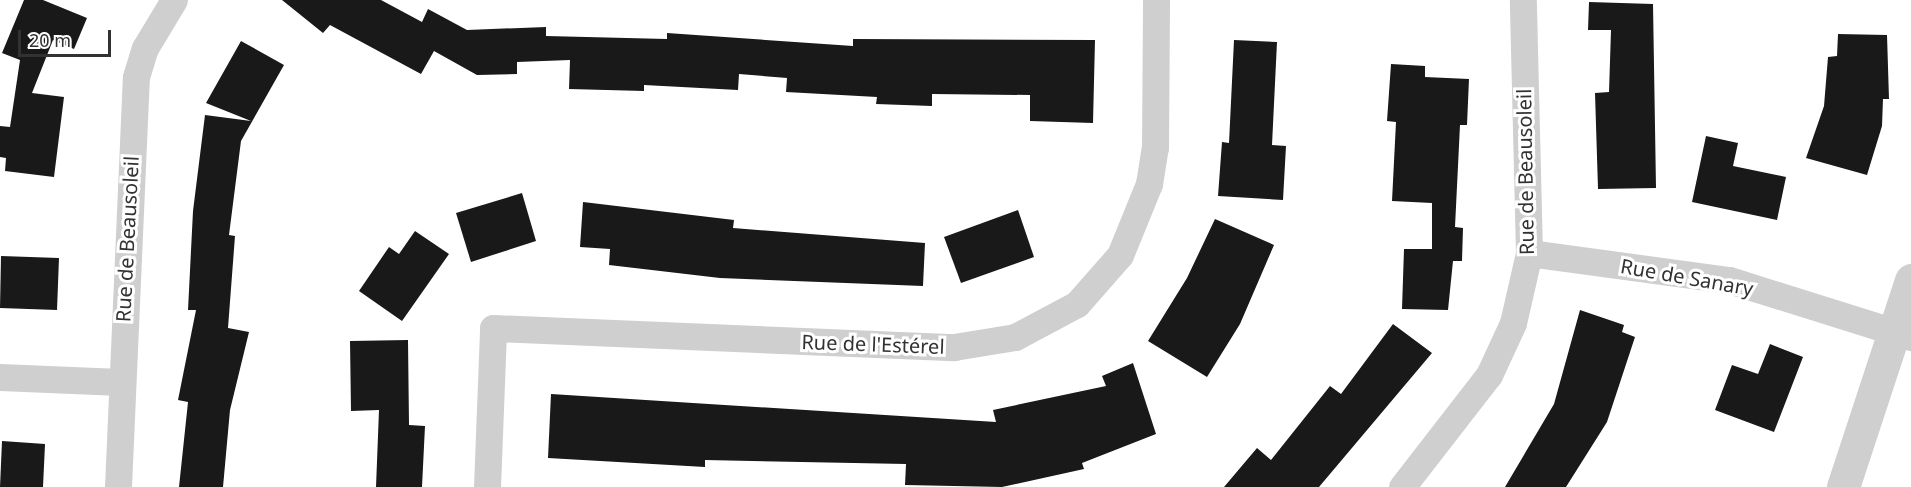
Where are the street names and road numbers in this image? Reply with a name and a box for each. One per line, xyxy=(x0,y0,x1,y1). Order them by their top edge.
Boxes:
street label: Rue de Beausoleil xyxy=(1512,89,1538,255)
street label: Rue de Beausoleil xyxy=(111,155,143,323)
street label: Rue de Sanary xyxy=(1619,254,1755,300)
street label: Rue de l'Estérel xyxy=(801,330,945,358)

